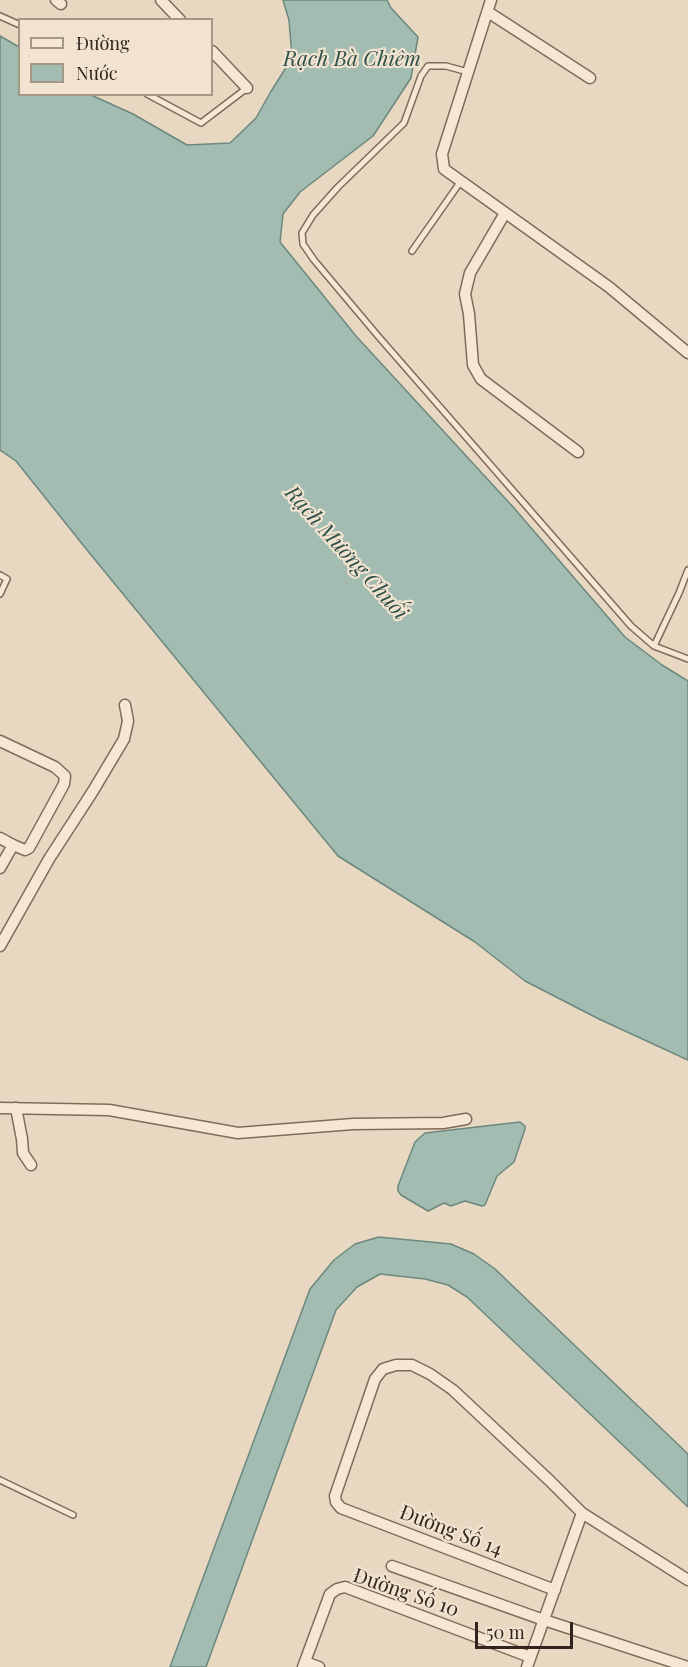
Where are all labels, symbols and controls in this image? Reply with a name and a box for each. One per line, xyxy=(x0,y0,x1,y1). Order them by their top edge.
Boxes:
legend xyxy=(18,18,213,96)
text: Đường xyxy=(76,31,129,55)
water label: Rạch Bà Chiêm xyxy=(283,46,421,72)
text: Nước xyxy=(76,61,118,85)
water label: Rạch Mương Chuối xyxy=(279,481,413,625)
street label: Đường Số 14 xyxy=(396,1500,506,1562)
street label: Đường Số 10 xyxy=(350,1564,462,1622)
scale bar xyxy=(478,1610,576,1648)
text: 50 m xyxy=(486,1620,525,1644)

